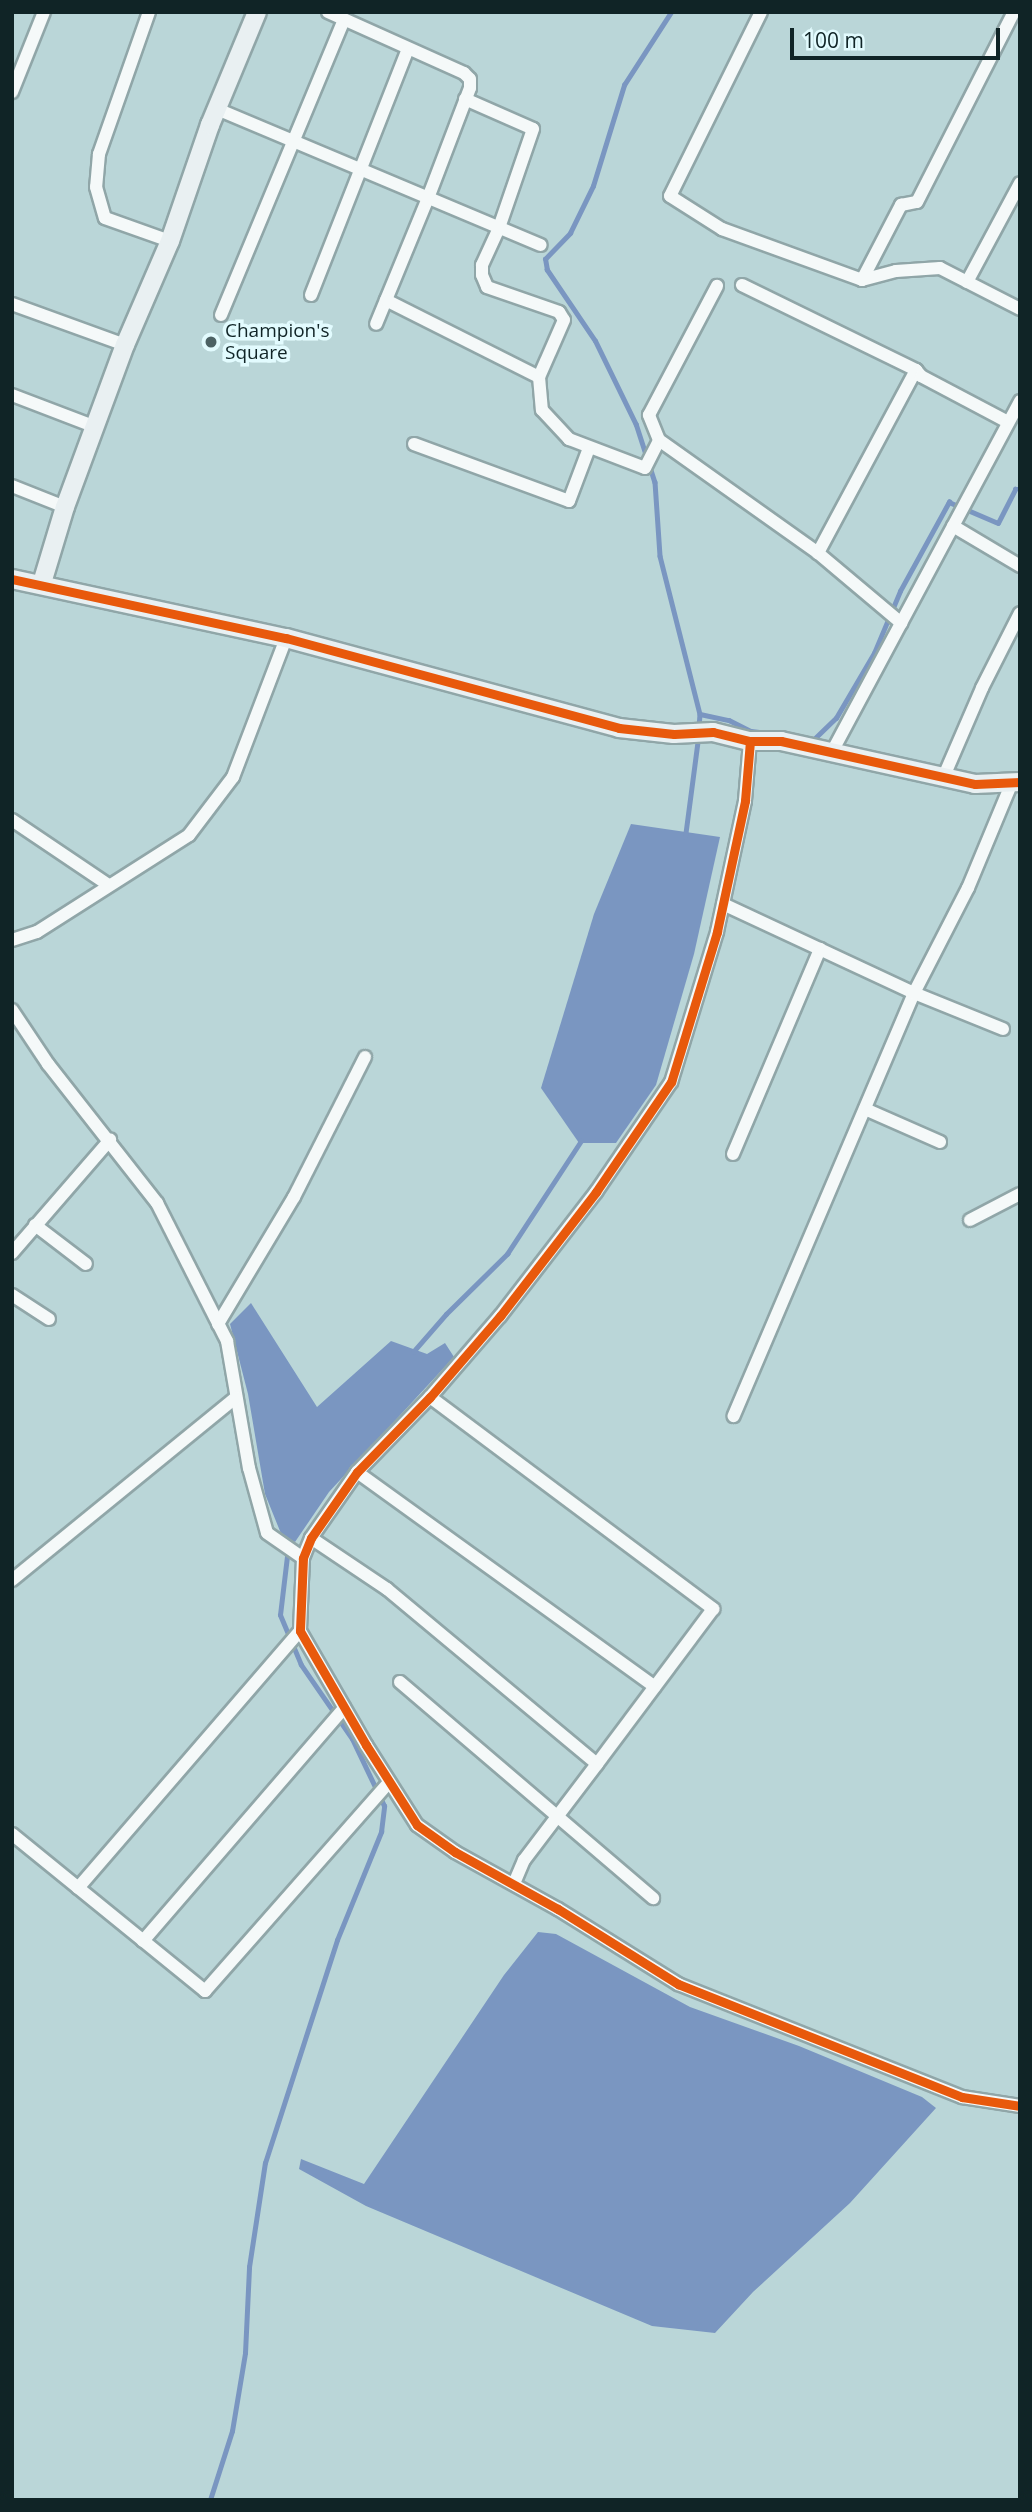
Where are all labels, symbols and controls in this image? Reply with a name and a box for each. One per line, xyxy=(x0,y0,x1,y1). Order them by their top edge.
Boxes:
scale bar xyxy=(794,14,1004,58)
text: 100 m xyxy=(803,26,864,54)
place label: Champion's Square xyxy=(225,320,329,364)
marker: Champion's Square xyxy=(203,334,219,350)

